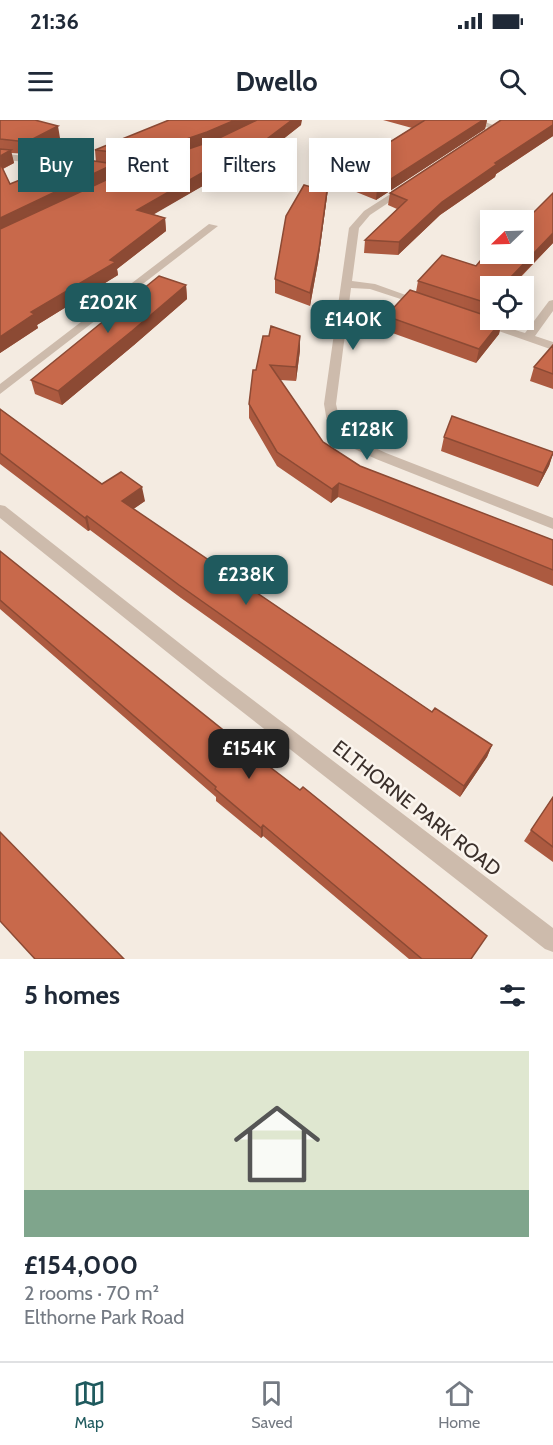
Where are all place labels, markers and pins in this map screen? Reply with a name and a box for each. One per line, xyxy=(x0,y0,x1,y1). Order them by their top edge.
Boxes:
pin: £202K xyxy=(66,283,150,334)
pin: £140K xyxy=(311,300,395,351)
pin: £128K xyxy=(325,410,409,461)
pin: £238K xyxy=(204,555,288,606)
pin: £154K xyxy=(207,729,291,780)

